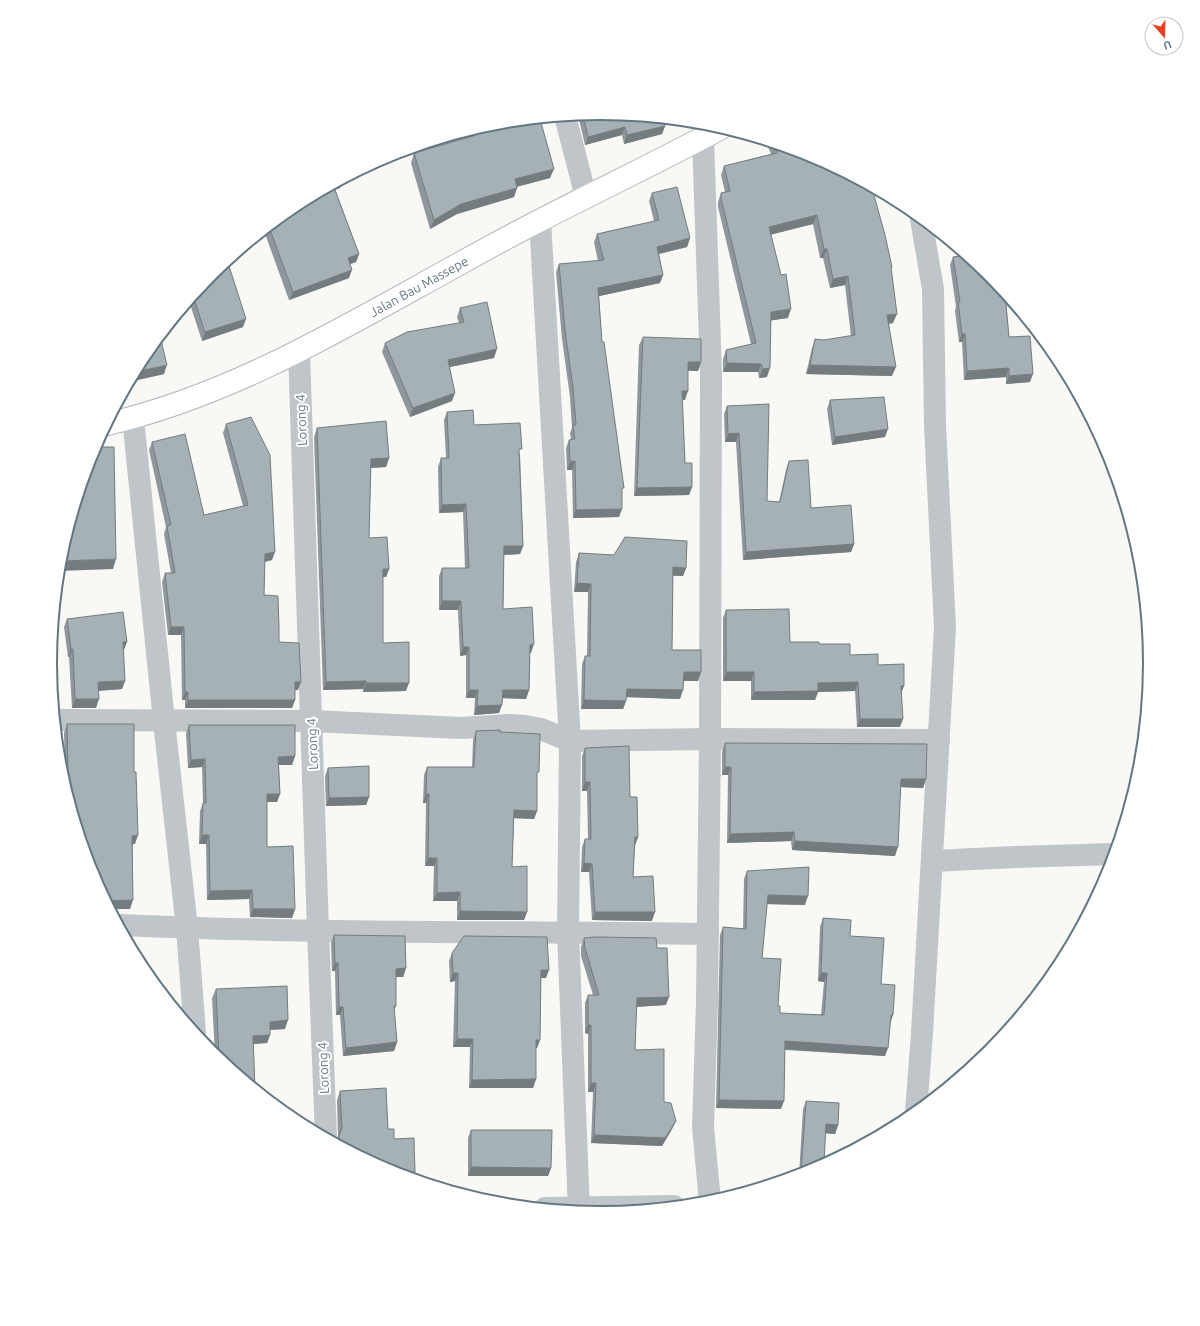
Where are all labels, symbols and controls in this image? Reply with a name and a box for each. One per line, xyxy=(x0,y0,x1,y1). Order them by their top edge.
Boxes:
north arrow xyxy=(1144,16,1184,56)
text: U xyxy=(1162,38,1173,52)
street label: Jalan Bau Massepe xyxy=(367,253,470,319)
street label: Lorong 4 xyxy=(293,394,309,446)
street label: Lorong 4 xyxy=(304,718,320,770)
street label: Lorong 4 xyxy=(315,1042,331,1094)

